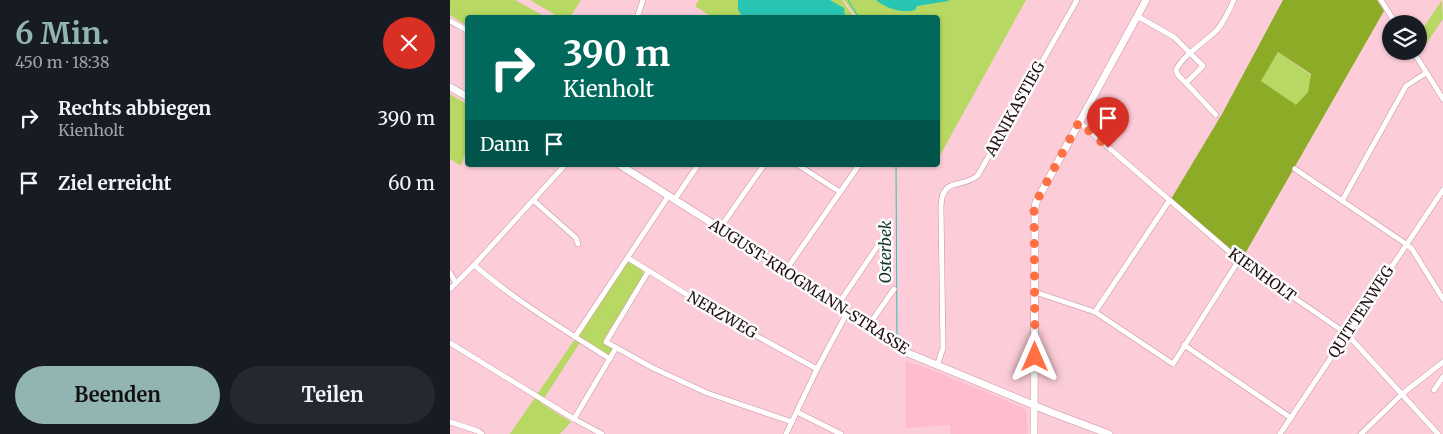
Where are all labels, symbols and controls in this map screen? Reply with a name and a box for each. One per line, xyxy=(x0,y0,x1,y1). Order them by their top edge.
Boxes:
text: 6 Min. xyxy=(15,14,110,52)
map controls xyxy=(1382,15,1427,60)
button: layers xyxy=(1382,15,1427,60)
button: close xyxy=(383,17,435,69)
text: 390 m xyxy=(563,32,670,76)
icon: right xyxy=(480,35,545,100)
text: 450 m · 18:38 xyxy=(15,52,110,72)
street label: ARNIKASTIEG xyxy=(980,58,1048,160)
text: Kienholt xyxy=(563,75,654,103)
text: Rechts abbiegen xyxy=(58,96,211,120)
pin xyxy=(1087,97,1129,148)
icon: right xyxy=(15,104,43,132)
icon: arrive xyxy=(1094,104,1122,132)
text: 390 m xyxy=(378,106,435,130)
text: Kienholt xyxy=(58,120,124,140)
icon: arrive xyxy=(540,130,568,158)
text: Dann xyxy=(480,132,530,156)
icon: arrive xyxy=(15,169,43,197)
text: Ziel erreicht xyxy=(58,171,171,195)
text: 60 m xyxy=(388,171,435,195)
street label: AUGUST-KROGMANN-STRASSE xyxy=(705,214,913,359)
water label: Osterbek xyxy=(875,220,895,284)
street label: KIENHOLT xyxy=(1225,244,1300,306)
street label: QUITTENWEG xyxy=(1324,262,1398,362)
street label: NERZWEG xyxy=(684,287,761,342)
position arrow xyxy=(1008,330,1060,382)
button: Beenden xyxy=(15,366,220,424)
button: Teilen xyxy=(230,366,435,424)

